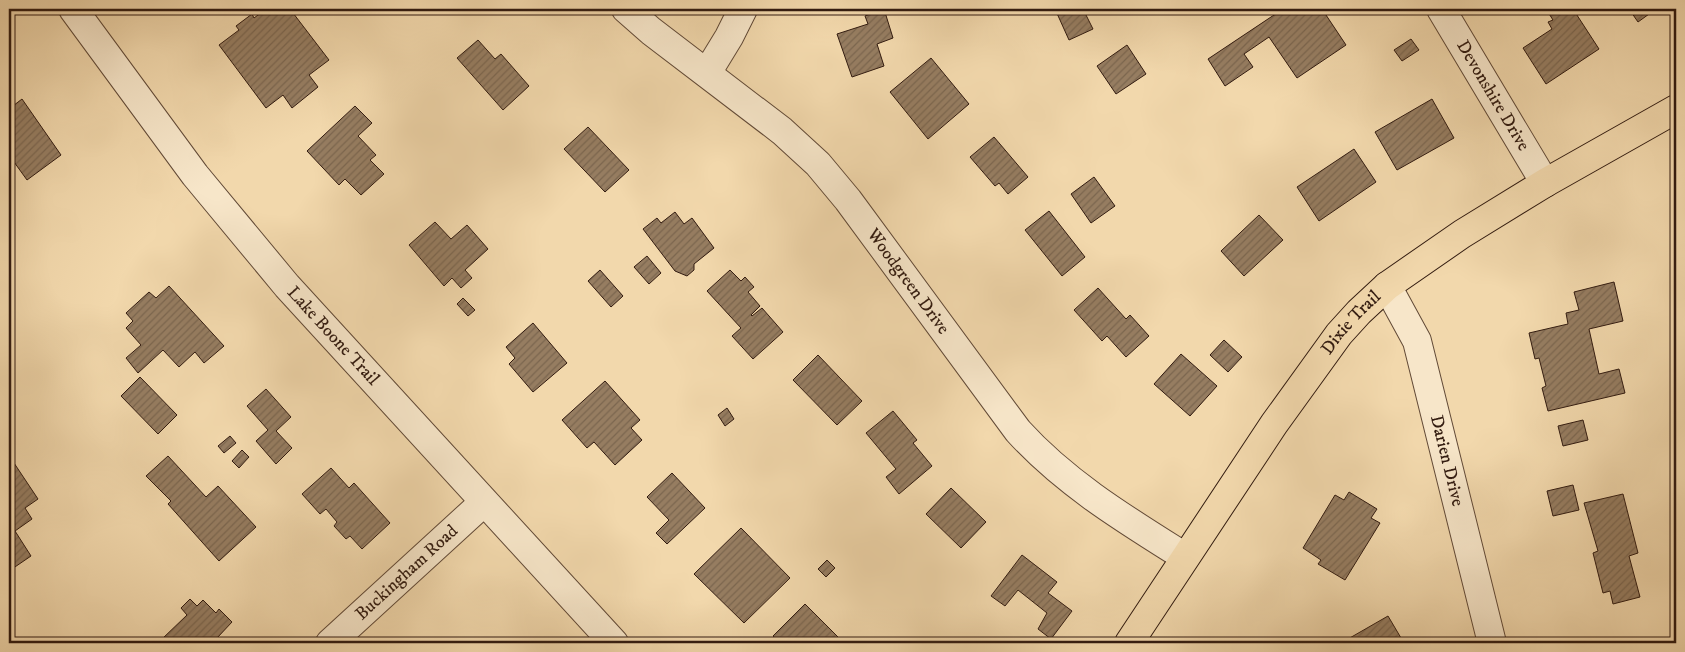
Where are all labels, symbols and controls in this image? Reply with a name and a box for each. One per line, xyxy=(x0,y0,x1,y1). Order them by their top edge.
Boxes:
street label: Devonshire Drive xyxy=(1451,36,1534,155)
street label: Woodgreen Drive xyxy=(861,223,954,339)
street label: Lake Boone Trail xyxy=(282,282,384,391)
street label: Dixie Trail xyxy=(1316,286,1386,359)
street label: Darien Drive xyxy=(1425,413,1469,509)
street label: Buckingham Road xyxy=(351,520,463,625)

